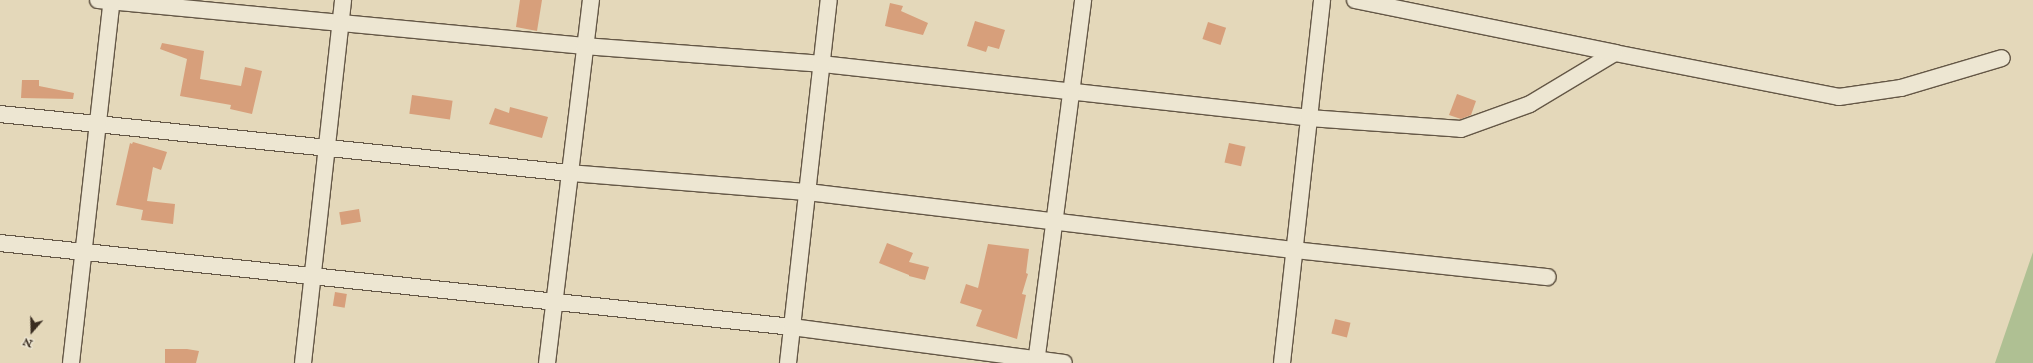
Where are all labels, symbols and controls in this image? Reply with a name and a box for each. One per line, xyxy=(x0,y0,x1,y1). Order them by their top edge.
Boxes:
north arrow xyxy=(12,311,52,351)
text: N xyxy=(21,334,35,350)

